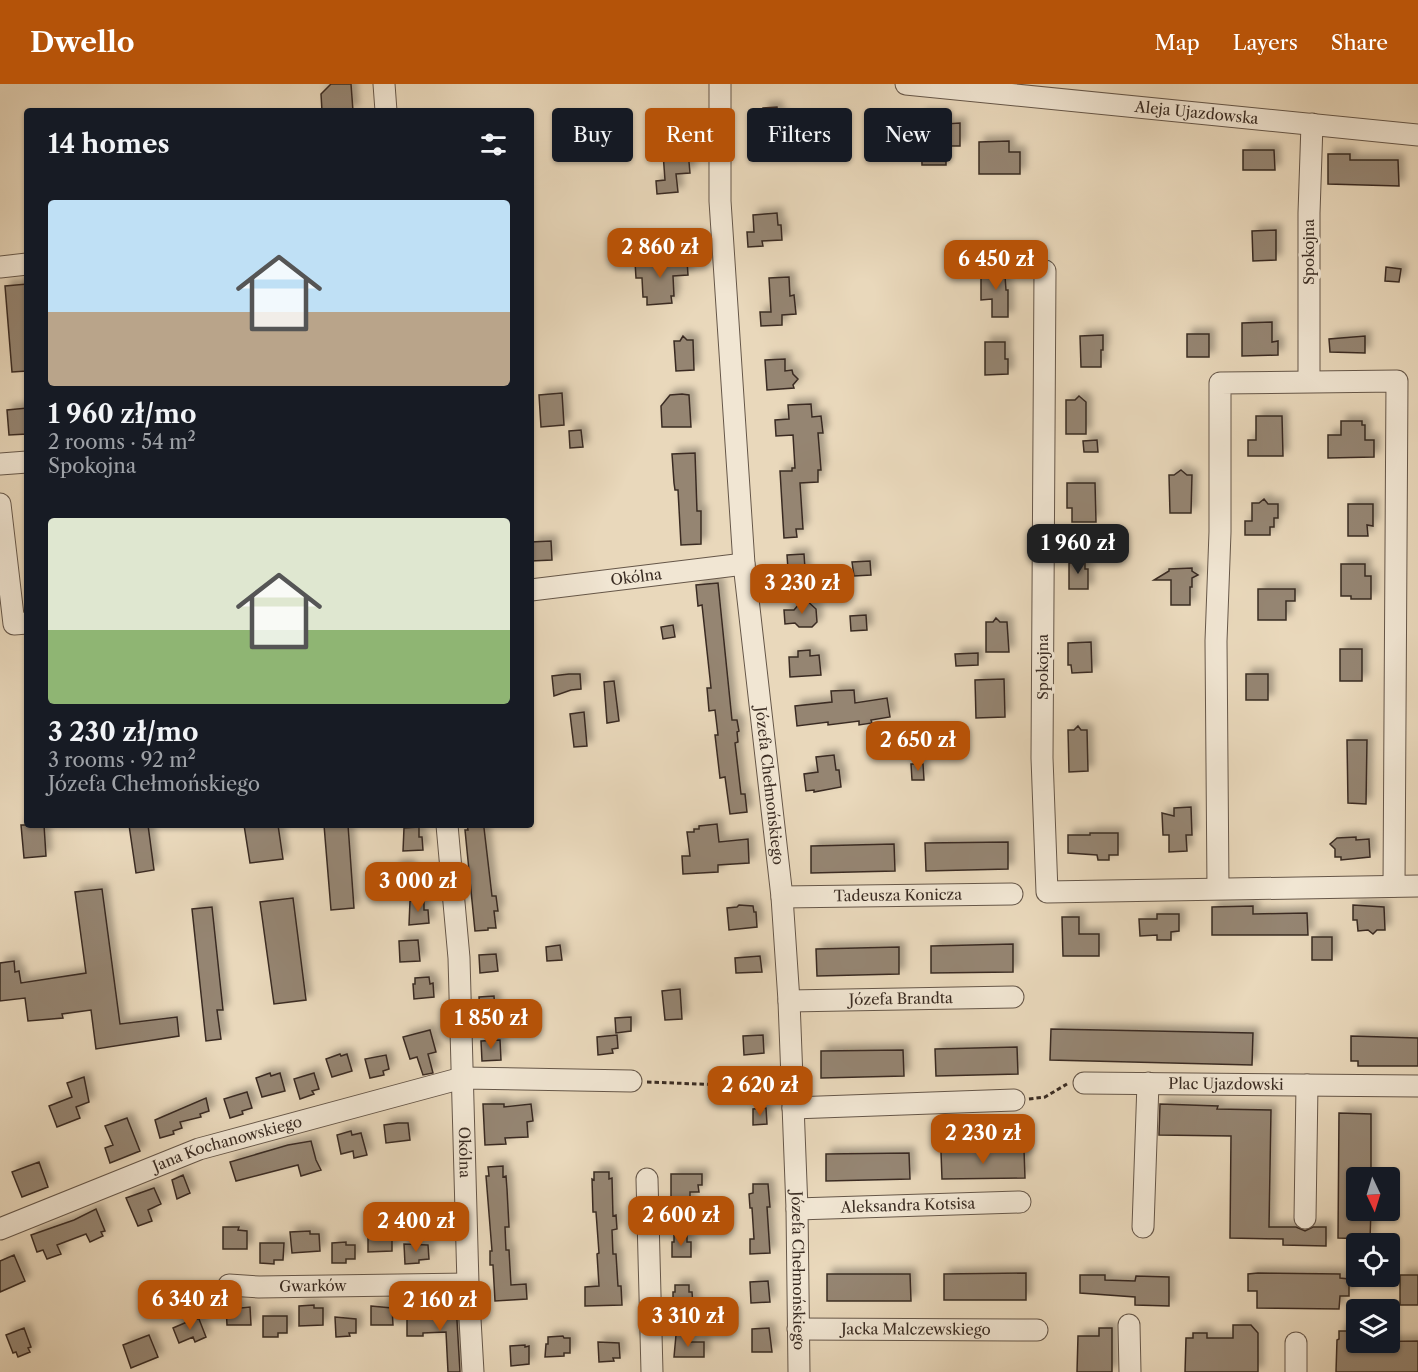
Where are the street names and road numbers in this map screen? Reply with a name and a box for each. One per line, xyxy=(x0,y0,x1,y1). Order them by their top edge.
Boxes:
street label: Aleja Ujazdowska xyxy=(1133,97,1259,128)
street label: Spokojna xyxy=(1299,219,1318,285)
street label: Okólna xyxy=(609,564,663,589)
street label: Spokojna xyxy=(1033,634,1052,700)
street label: Józefa Chełmońskiego xyxy=(751,704,788,866)
street label: Tadeusza Konicza xyxy=(834,885,962,905)
street label: Józefa Brandta xyxy=(847,988,953,1009)
street label: Plac Ujazdowski xyxy=(1168,1074,1284,1094)
street label: Jana Kochanowskiego xyxy=(148,1112,304,1176)
street label: Okólna xyxy=(455,1126,475,1178)
street label: Józefa Chełmońskiego xyxy=(787,1189,809,1350)
street label: Aleksandra Kotsisa xyxy=(839,1193,976,1217)
street label: Gwarków xyxy=(279,1276,347,1296)
street label: Jacka Malczewskiego xyxy=(839,1319,991,1339)

